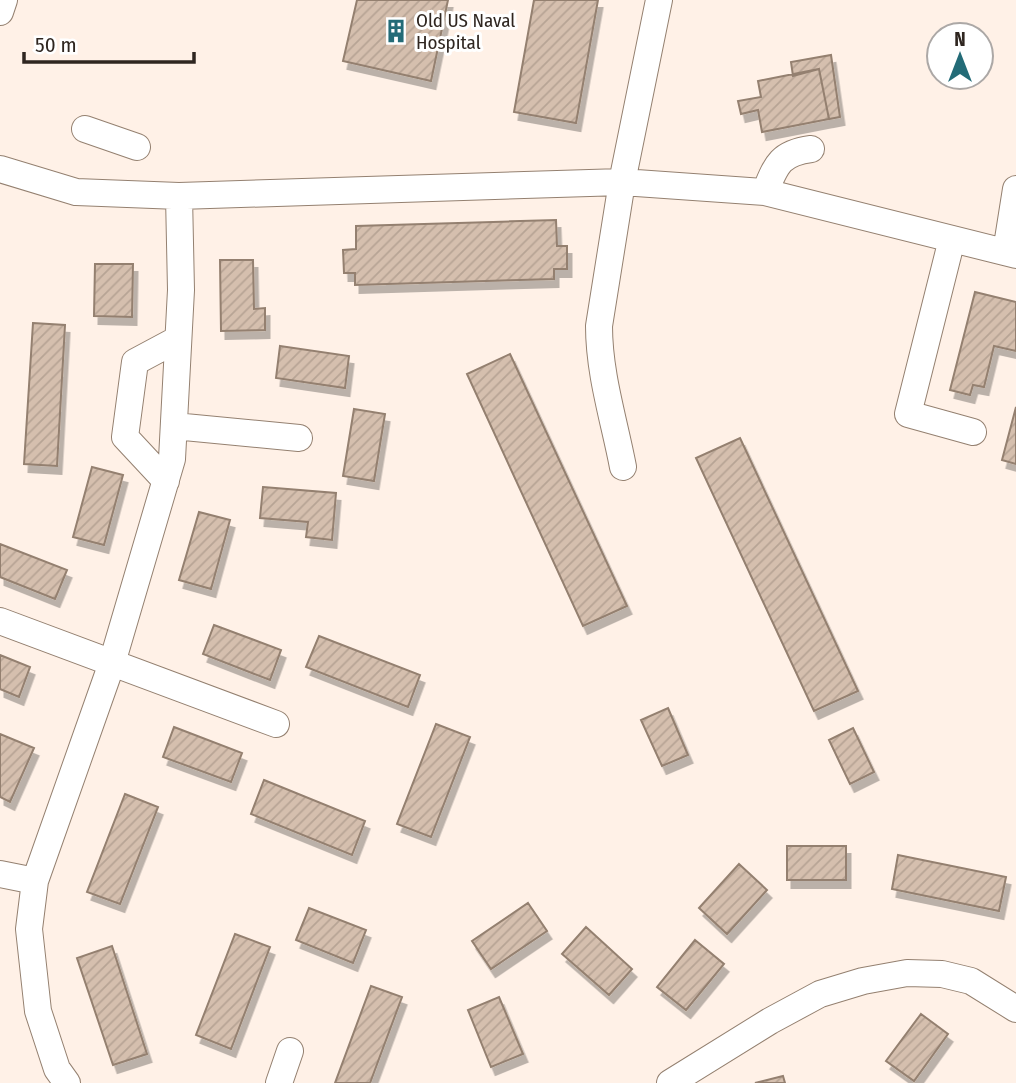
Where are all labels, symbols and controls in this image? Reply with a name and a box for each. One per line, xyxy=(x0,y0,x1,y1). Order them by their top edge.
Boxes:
place label: Old US Naval Hospital xyxy=(416,9,515,54)
building icon: Old US Naval Hospital xyxy=(382,17,410,45)
scale bar xyxy=(24,21,194,65)
north arrow xyxy=(925,21,995,91)
text: N xyxy=(954,28,966,51)
text: 50 m xyxy=(35,32,77,58)

